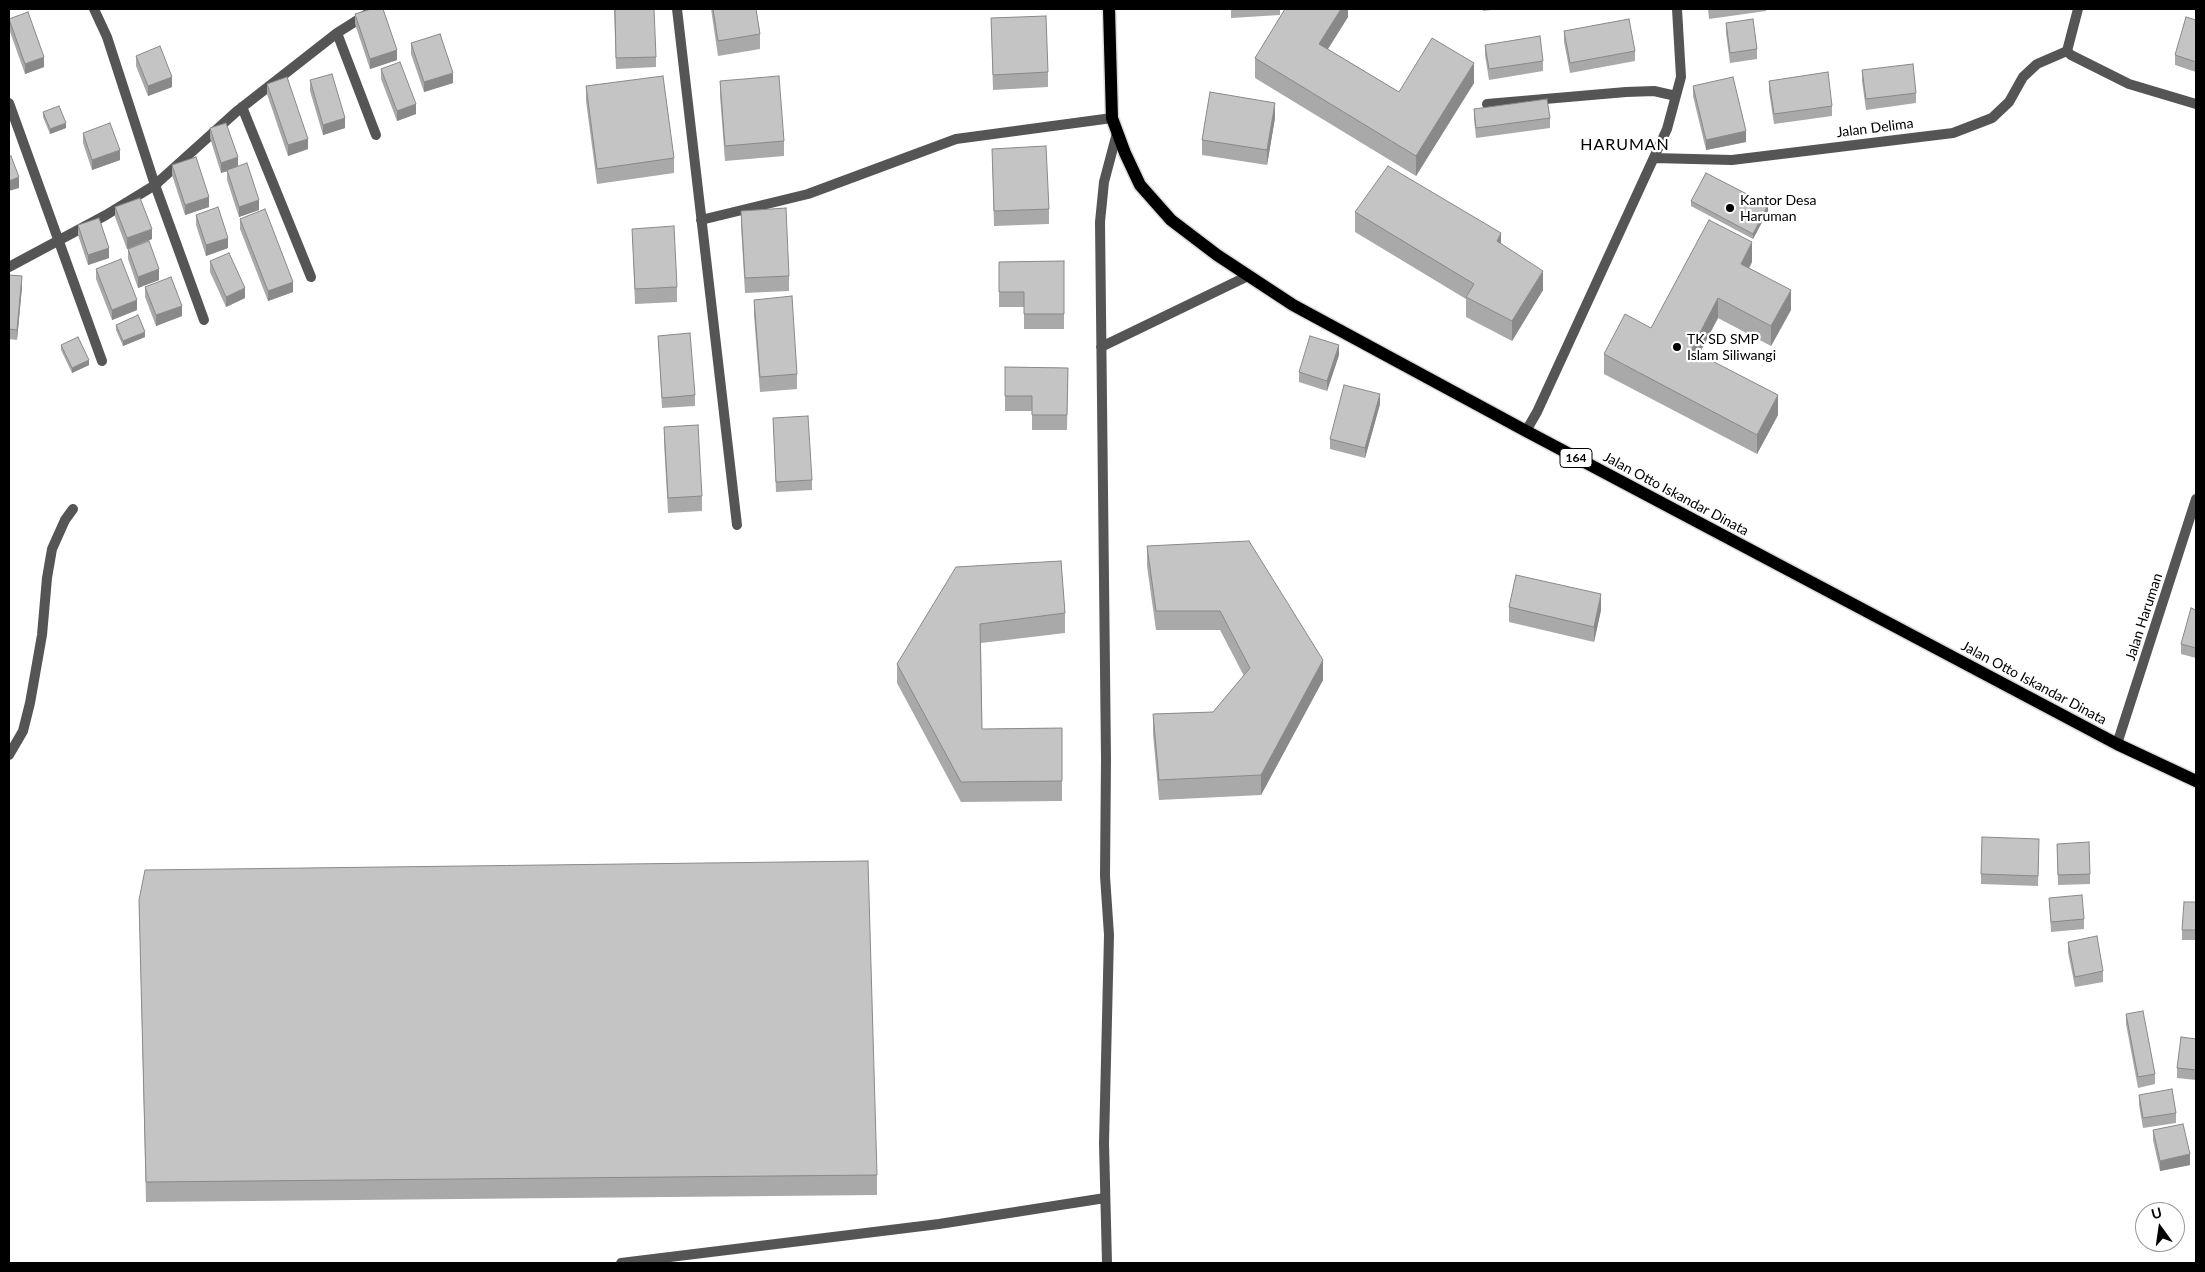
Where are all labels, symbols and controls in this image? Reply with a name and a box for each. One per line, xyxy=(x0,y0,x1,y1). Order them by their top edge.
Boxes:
street label: Jalan Delima xyxy=(1836,115,1914,141)
district label: HARUMAN xyxy=(1579,135,1671,155)
place label: Kantor Desa Haruman xyxy=(1740,192,1816,224)
marker: Kantor Desa Haruman xyxy=(1724,202,1736,214)
place label: TK SD SMP Islam Siliwangi xyxy=(1687,331,1776,364)
marker: TK SD SMP Islam Siliwangi xyxy=(1671,341,1683,353)
road number: 164 xyxy=(1560,448,1592,468)
street label: Jalan Otto Iskandar Dinata xyxy=(1600,449,1752,539)
street label: Jalan Haruman xyxy=(2122,571,2166,663)
street label: Jalan Otto Iskandar Dinata xyxy=(1958,638,2110,728)
north arrow xyxy=(2135,1202,2185,1252)
text: U xyxy=(2149,1203,2164,1222)

